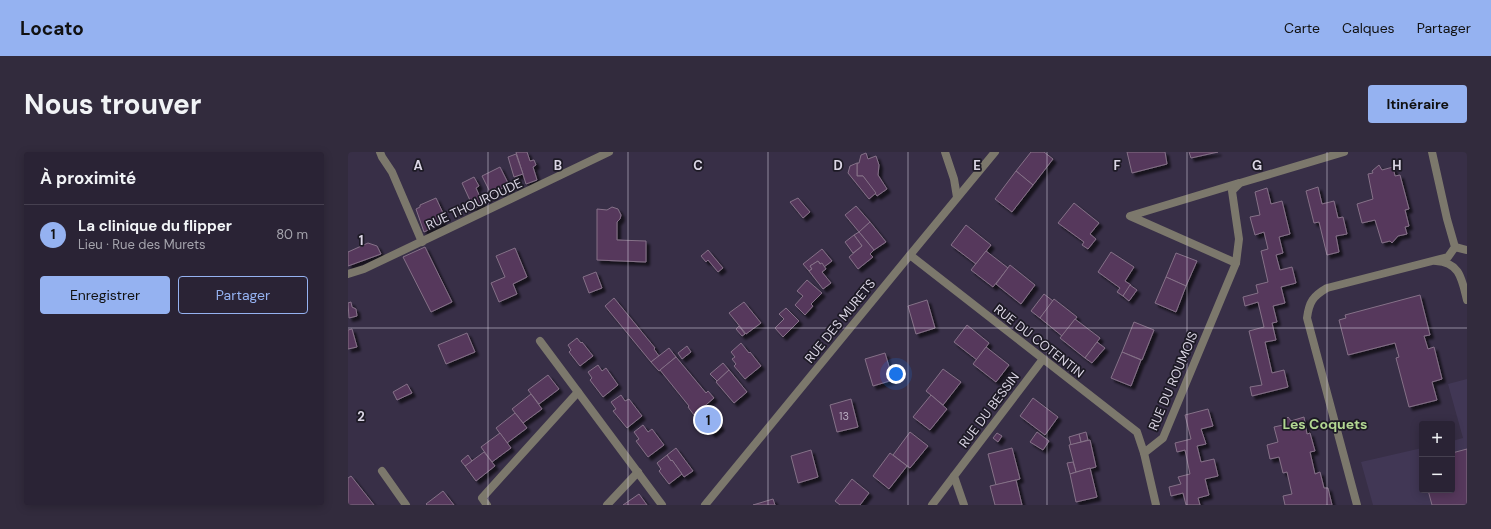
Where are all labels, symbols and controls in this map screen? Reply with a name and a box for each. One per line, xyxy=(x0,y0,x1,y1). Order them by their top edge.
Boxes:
text: Locato xyxy=(20,16,84,41)
text: Carte xyxy=(1284,19,1320,37)
text: Calques xyxy=(1342,19,1395,37)
text: Partager xyxy=(1417,19,1471,37)
button: Itinéraire xyxy=(1368,85,1467,123)
text: Nous trouver xyxy=(24,86,201,123)
text: A xyxy=(413,157,423,174)
text: B xyxy=(554,157,562,174)
text: C xyxy=(693,157,703,174)
text: D xyxy=(833,157,843,174)
text: E xyxy=(973,157,981,174)
text: F xyxy=(1113,157,1121,174)
text: G xyxy=(1252,157,1262,174)
text: H xyxy=(1392,157,1402,174)
text: À proximité xyxy=(40,167,136,189)
street label: RUE THOUROUDE xyxy=(423,174,525,234)
text: La clinique du flipper xyxy=(78,216,232,236)
text: 1 xyxy=(51,226,55,243)
text: 80 m xyxy=(276,226,308,243)
text: 1 xyxy=(359,232,363,249)
text: Lieu · Rue des Murets xyxy=(78,236,206,253)
street label: RUE DES MURETS xyxy=(801,275,879,367)
button: Enregistrer xyxy=(40,276,170,314)
button: Partager xyxy=(178,276,308,314)
street label: RUE DU COTENTIN xyxy=(991,300,1088,382)
street label: RUE DU ROUMOIS xyxy=(1144,329,1202,433)
your location xyxy=(886,364,906,384)
street label: RUE DU BESSIN xyxy=(955,369,1023,451)
pin: 1 xyxy=(695,405,721,435)
text: 2 xyxy=(357,408,365,425)
house number: 13 xyxy=(839,409,849,423)
district label: Les Coquets xyxy=(1282,415,1368,433)
map controls xyxy=(1419,421,1455,493)
button: + xyxy=(1419,421,1455,457)
button: − xyxy=(1419,457,1455,493)

